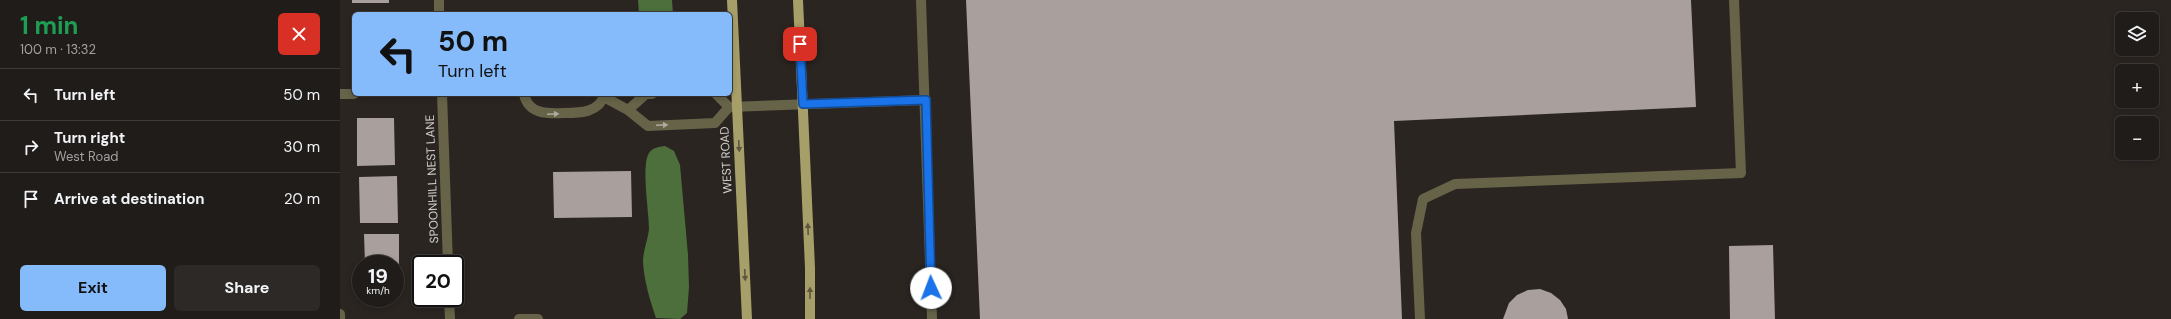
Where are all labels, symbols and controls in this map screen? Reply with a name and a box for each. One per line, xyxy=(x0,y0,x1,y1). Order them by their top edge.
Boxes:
text: 1 min xyxy=(20,10,78,41)
map controls xyxy=(2115,12,2159,160)
button: layers xyxy=(2115,12,2159,56)
button: close xyxy=(278,13,320,55)
text: 50 m xyxy=(438,23,508,60)
pin xyxy=(783,27,817,61)
icon: left xyxy=(372,28,424,80)
icon: arrive xyxy=(789,33,811,55)
text: 100 m · 13:32 xyxy=(20,41,96,58)
text: Turn left xyxy=(438,59,507,83)
button: + xyxy=(2115,64,2159,108)
icon: left xyxy=(20,84,42,106)
text: Turn left xyxy=(54,85,115,105)
text: 50 m xyxy=(283,85,320,105)
one-way arrow xyxy=(547,110,559,117)
street label: SPOONHILL NEST LANE xyxy=(422,114,442,244)
button: − xyxy=(2115,116,2159,160)
one-way arrow xyxy=(656,122,669,128)
street label: WEST ROAD xyxy=(716,126,736,194)
text: Turn right xyxy=(54,128,125,148)
icon: right xyxy=(20,136,42,158)
text: 30 m xyxy=(284,137,320,157)
one-way arrow xyxy=(735,140,742,152)
text: West Road xyxy=(54,148,118,165)
icon: arrive xyxy=(20,188,42,210)
text: Arrive at destination xyxy=(54,189,205,209)
text: 20 m xyxy=(284,189,320,209)
one-way arrow xyxy=(805,223,812,235)
speed limit sign: 20 xyxy=(412,255,464,307)
text: 19 xyxy=(368,263,388,289)
button: Exit xyxy=(20,265,166,311)
button: Share xyxy=(174,265,320,311)
position arrow xyxy=(910,267,952,309)
one-way arrow xyxy=(742,269,748,282)
text: km/h xyxy=(366,284,390,297)
one-way arrow xyxy=(807,286,813,299)

